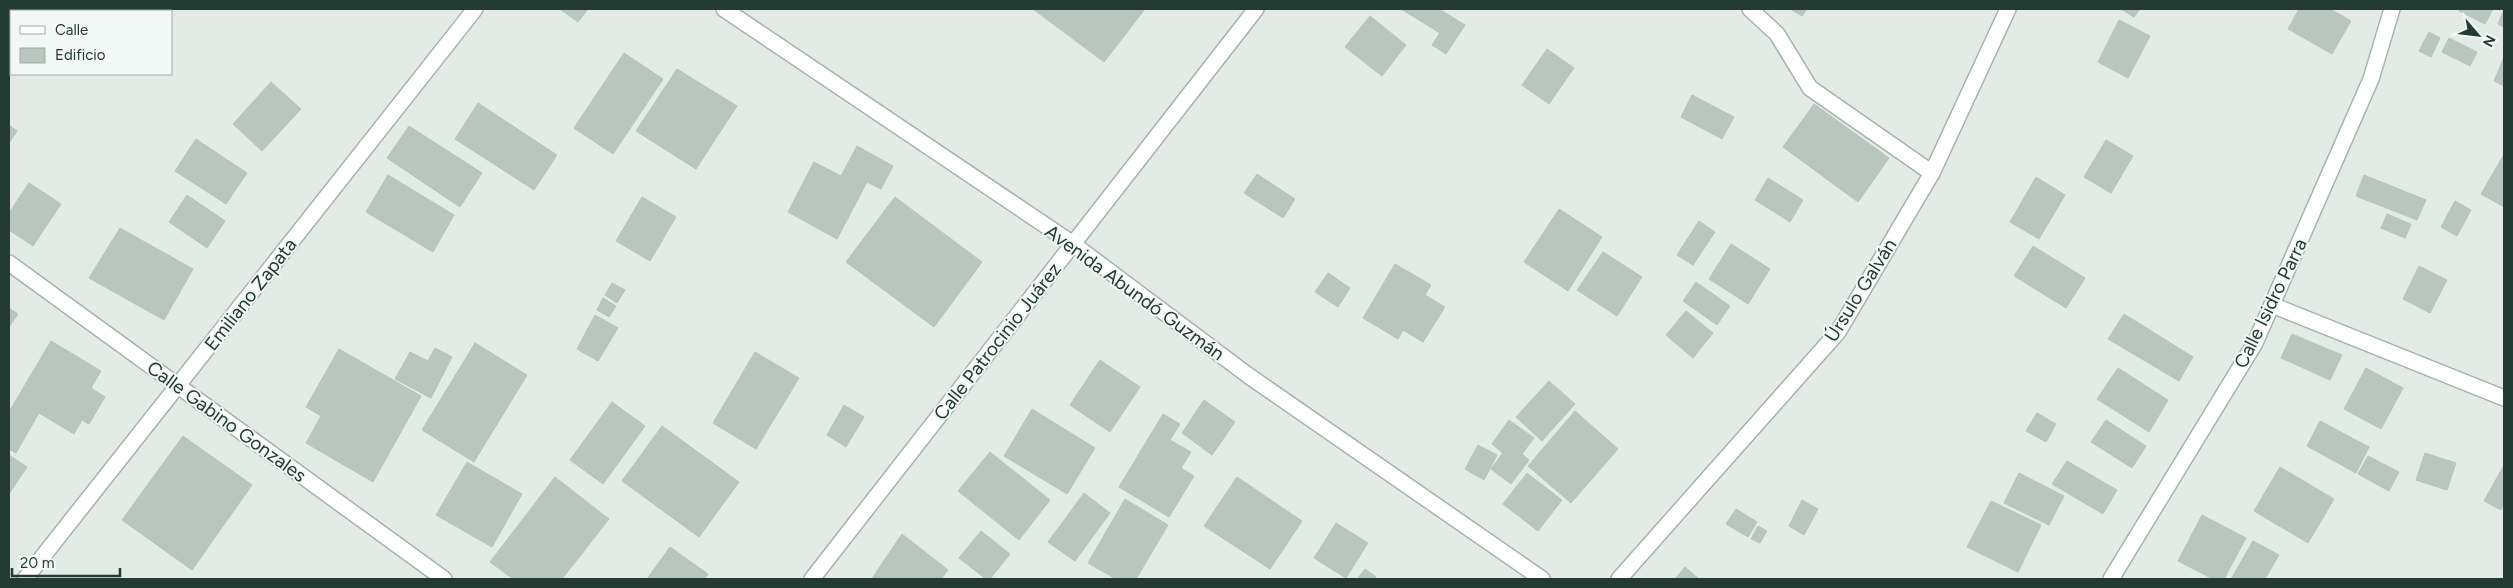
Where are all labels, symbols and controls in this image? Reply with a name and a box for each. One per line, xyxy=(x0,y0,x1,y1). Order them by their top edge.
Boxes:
legend xyxy=(10,10,172,75)
north arrow xyxy=(2453,10,2503,60)
text: Calle xyxy=(55,21,88,39)
text: N xyxy=(2479,32,2499,50)
text: Edificio xyxy=(55,46,106,64)
street label: Avenida Abundó Guzmán xyxy=(1041,220,1229,365)
street label: Emiliano Zapata xyxy=(199,234,301,355)
street label: Úrsulo Galván xyxy=(1820,234,1901,346)
street label: Calle Isidro Parra xyxy=(2229,235,2312,372)
street label: Calle Patrocinio Juárez xyxy=(929,258,1066,425)
street label: Calle Gabino Gonzales xyxy=(143,356,311,487)
scale bar xyxy=(12,546,120,578)
text: 20 m xyxy=(20,554,54,572)

